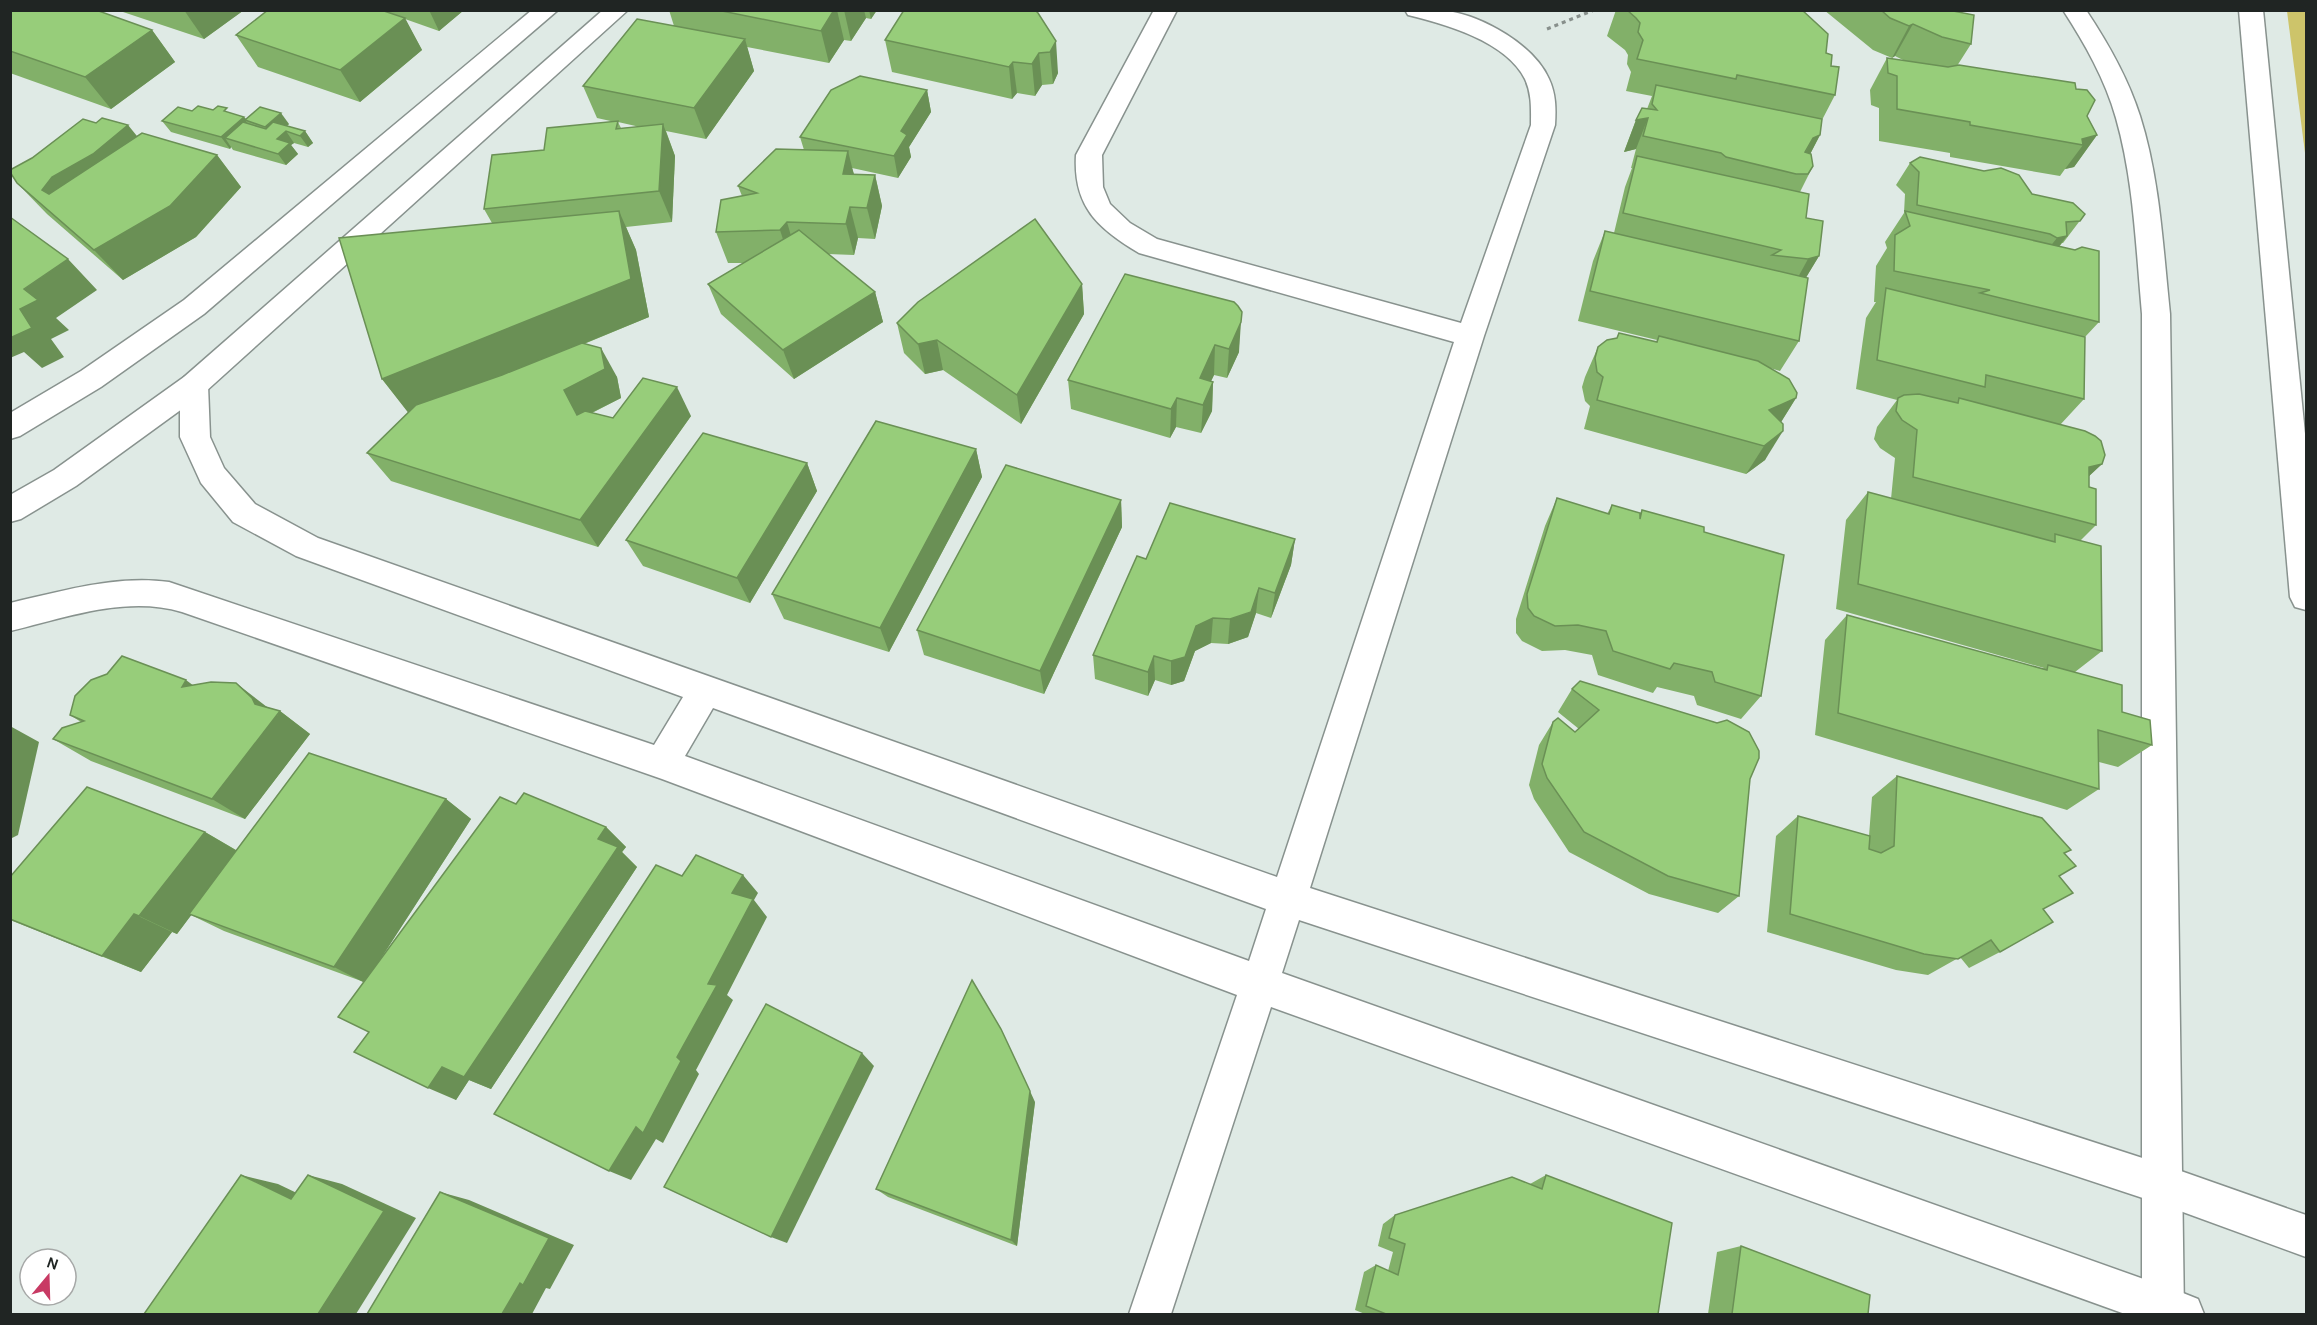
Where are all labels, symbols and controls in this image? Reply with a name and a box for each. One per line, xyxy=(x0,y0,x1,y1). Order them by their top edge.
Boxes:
north arrow xyxy=(18,1247,78,1307)
text: N xyxy=(44,1252,61,1274)

